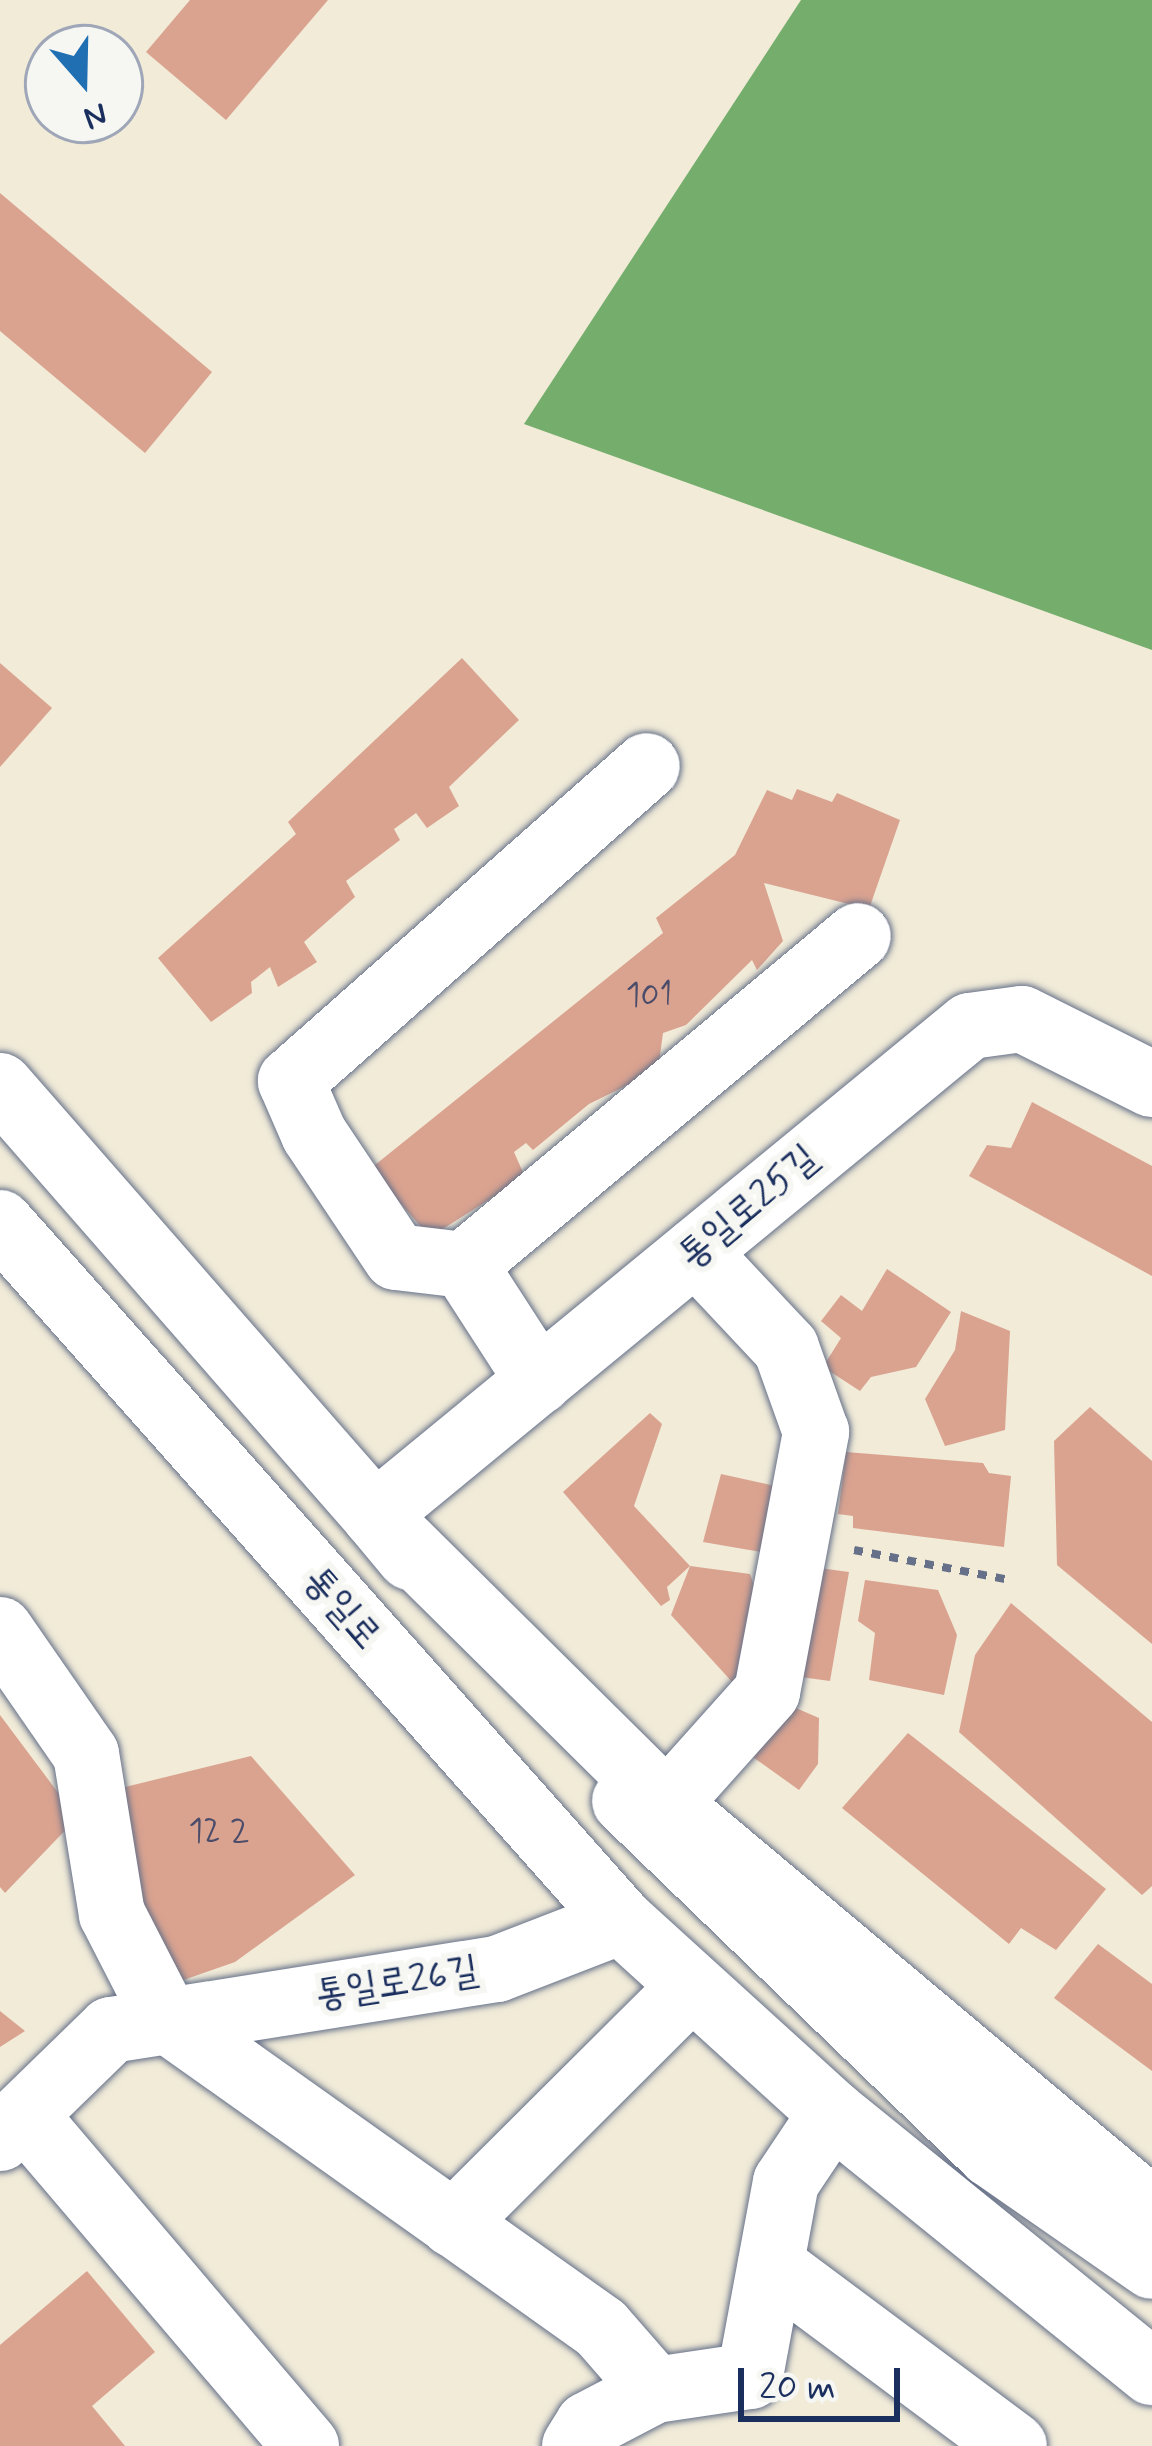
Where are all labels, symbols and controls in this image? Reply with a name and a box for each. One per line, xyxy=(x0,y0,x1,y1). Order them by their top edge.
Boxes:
north arrow xyxy=(24,24,144,144)
text: N xyxy=(77,91,113,139)
house number: 101 xyxy=(626,977,672,1017)
street label: 통일로25길 xyxy=(670,1136,828,1280)
street label: 통일로 xyxy=(292,1558,390,1660)
house number: 12 2 xyxy=(190,1813,248,1853)
street label: 통일로26길 xyxy=(312,1948,482,2020)
scale bar xyxy=(744,2344,906,2418)
text: 20 m xyxy=(759,2365,836,2412)

